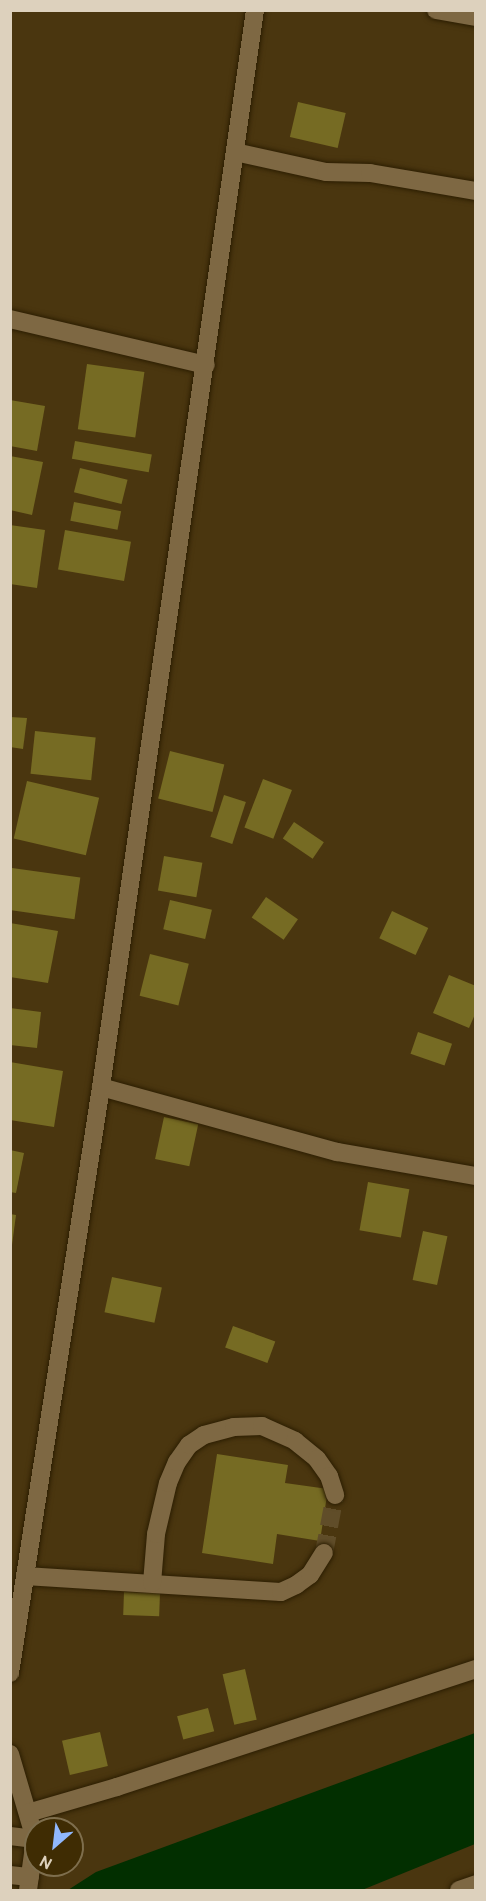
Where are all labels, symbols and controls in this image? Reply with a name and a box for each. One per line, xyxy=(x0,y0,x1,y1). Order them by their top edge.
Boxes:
north arrow xyxy=(24,1817,84,1877)
text: N xyxy=(37,1850,56,1873)

